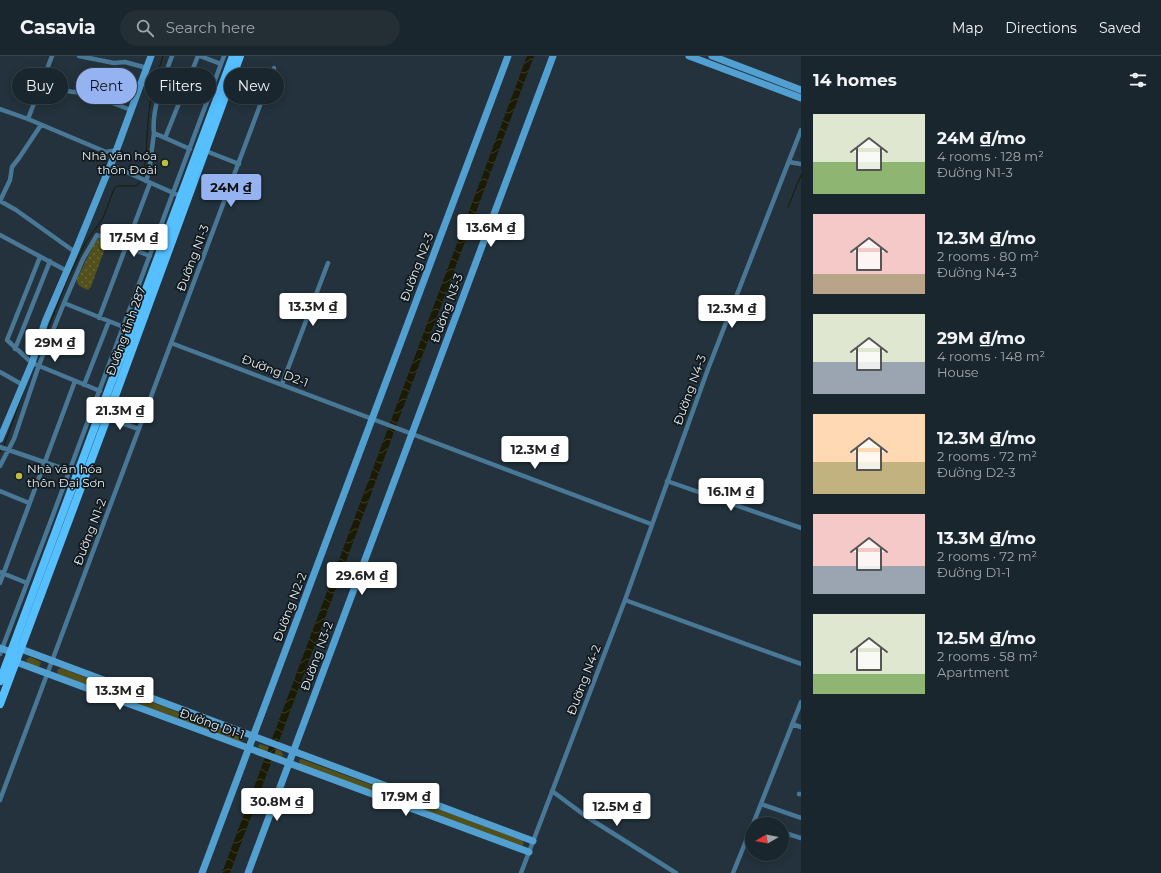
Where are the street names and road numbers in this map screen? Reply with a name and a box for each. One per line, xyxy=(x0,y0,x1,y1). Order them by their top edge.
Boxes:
street label: Đường N1-3 xyxy=(173,222,212,293)
street label: Đường N2-3 xyxy=(397,230,437,303)
street label: Đường N3-3 xyxy=(427,271,466,344)
street label: Đường tỉnh 287 xyxy=(102,284,149,378)
street label: Đường D2-1 xyxy=(240,351,311,390)
street label: Đường N4-3 xyxy=(670,352,709,427)
street label: Đường N1-2 xyxy=(70,496,109,567)
street label: Đường N2-2 xyxy=(270,570,310,643)
street label: Đường N3-2 xyxy=(297,619,336,693)
street label: Đường N4-2 xyxy=(563,642,604,717)
street label: Đường D1-1 xyxy=(178,705,247,742)

